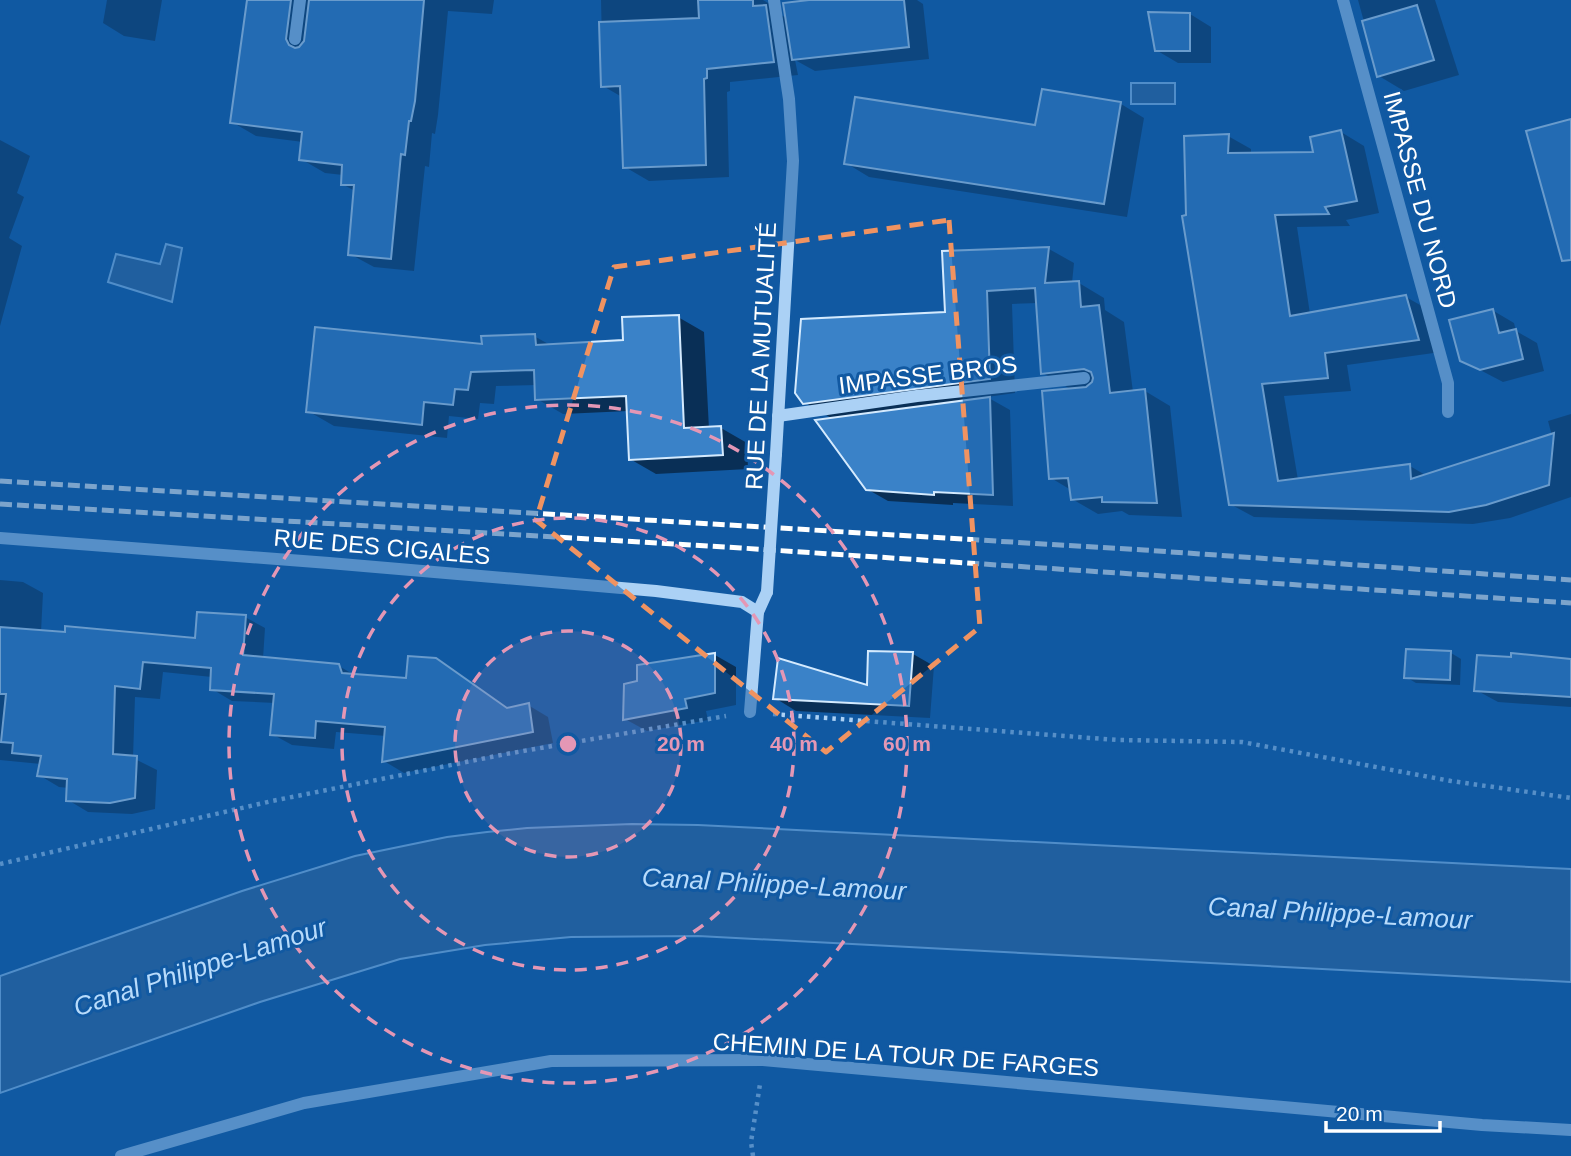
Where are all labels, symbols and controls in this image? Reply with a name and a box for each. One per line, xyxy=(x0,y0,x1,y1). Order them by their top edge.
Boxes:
street label: IMPASSE DU NORD xyxy=(1379,88,1462,311)
street label: RUE DE LA MUTUALITÉ xyxy=(740,221,781,491)
street label: IMPASSE BROS xyxy=(837,350,1019,399)
street label: RUE DES CIGALES xyxy=(273,524,492,569)
centre of rings xyxy=(556,732,580,756)
text: 20 m xyxy=(657,732,705,755)
text: 40 m xyxy=(770,732,818,755)
text: 60 m xyxy=(883,732,931,755)
water label: Canal Philippe-Lamour xyxy=(641,862,908,906)
water label: Canal Philippe-Lamour xyxy=(1207,891,1474,935)
water label: Canal Philippe-Lamour xyxy=(70,911,332,1022)
street label: CHEMIN DE LA TOUR DE FARGES xyxy=(712,1028,1100,1081)
scale bar xyxy=(1326,1090,1440,1134)
text: 20 m xyxy=(1336,1102,1383,1125)

